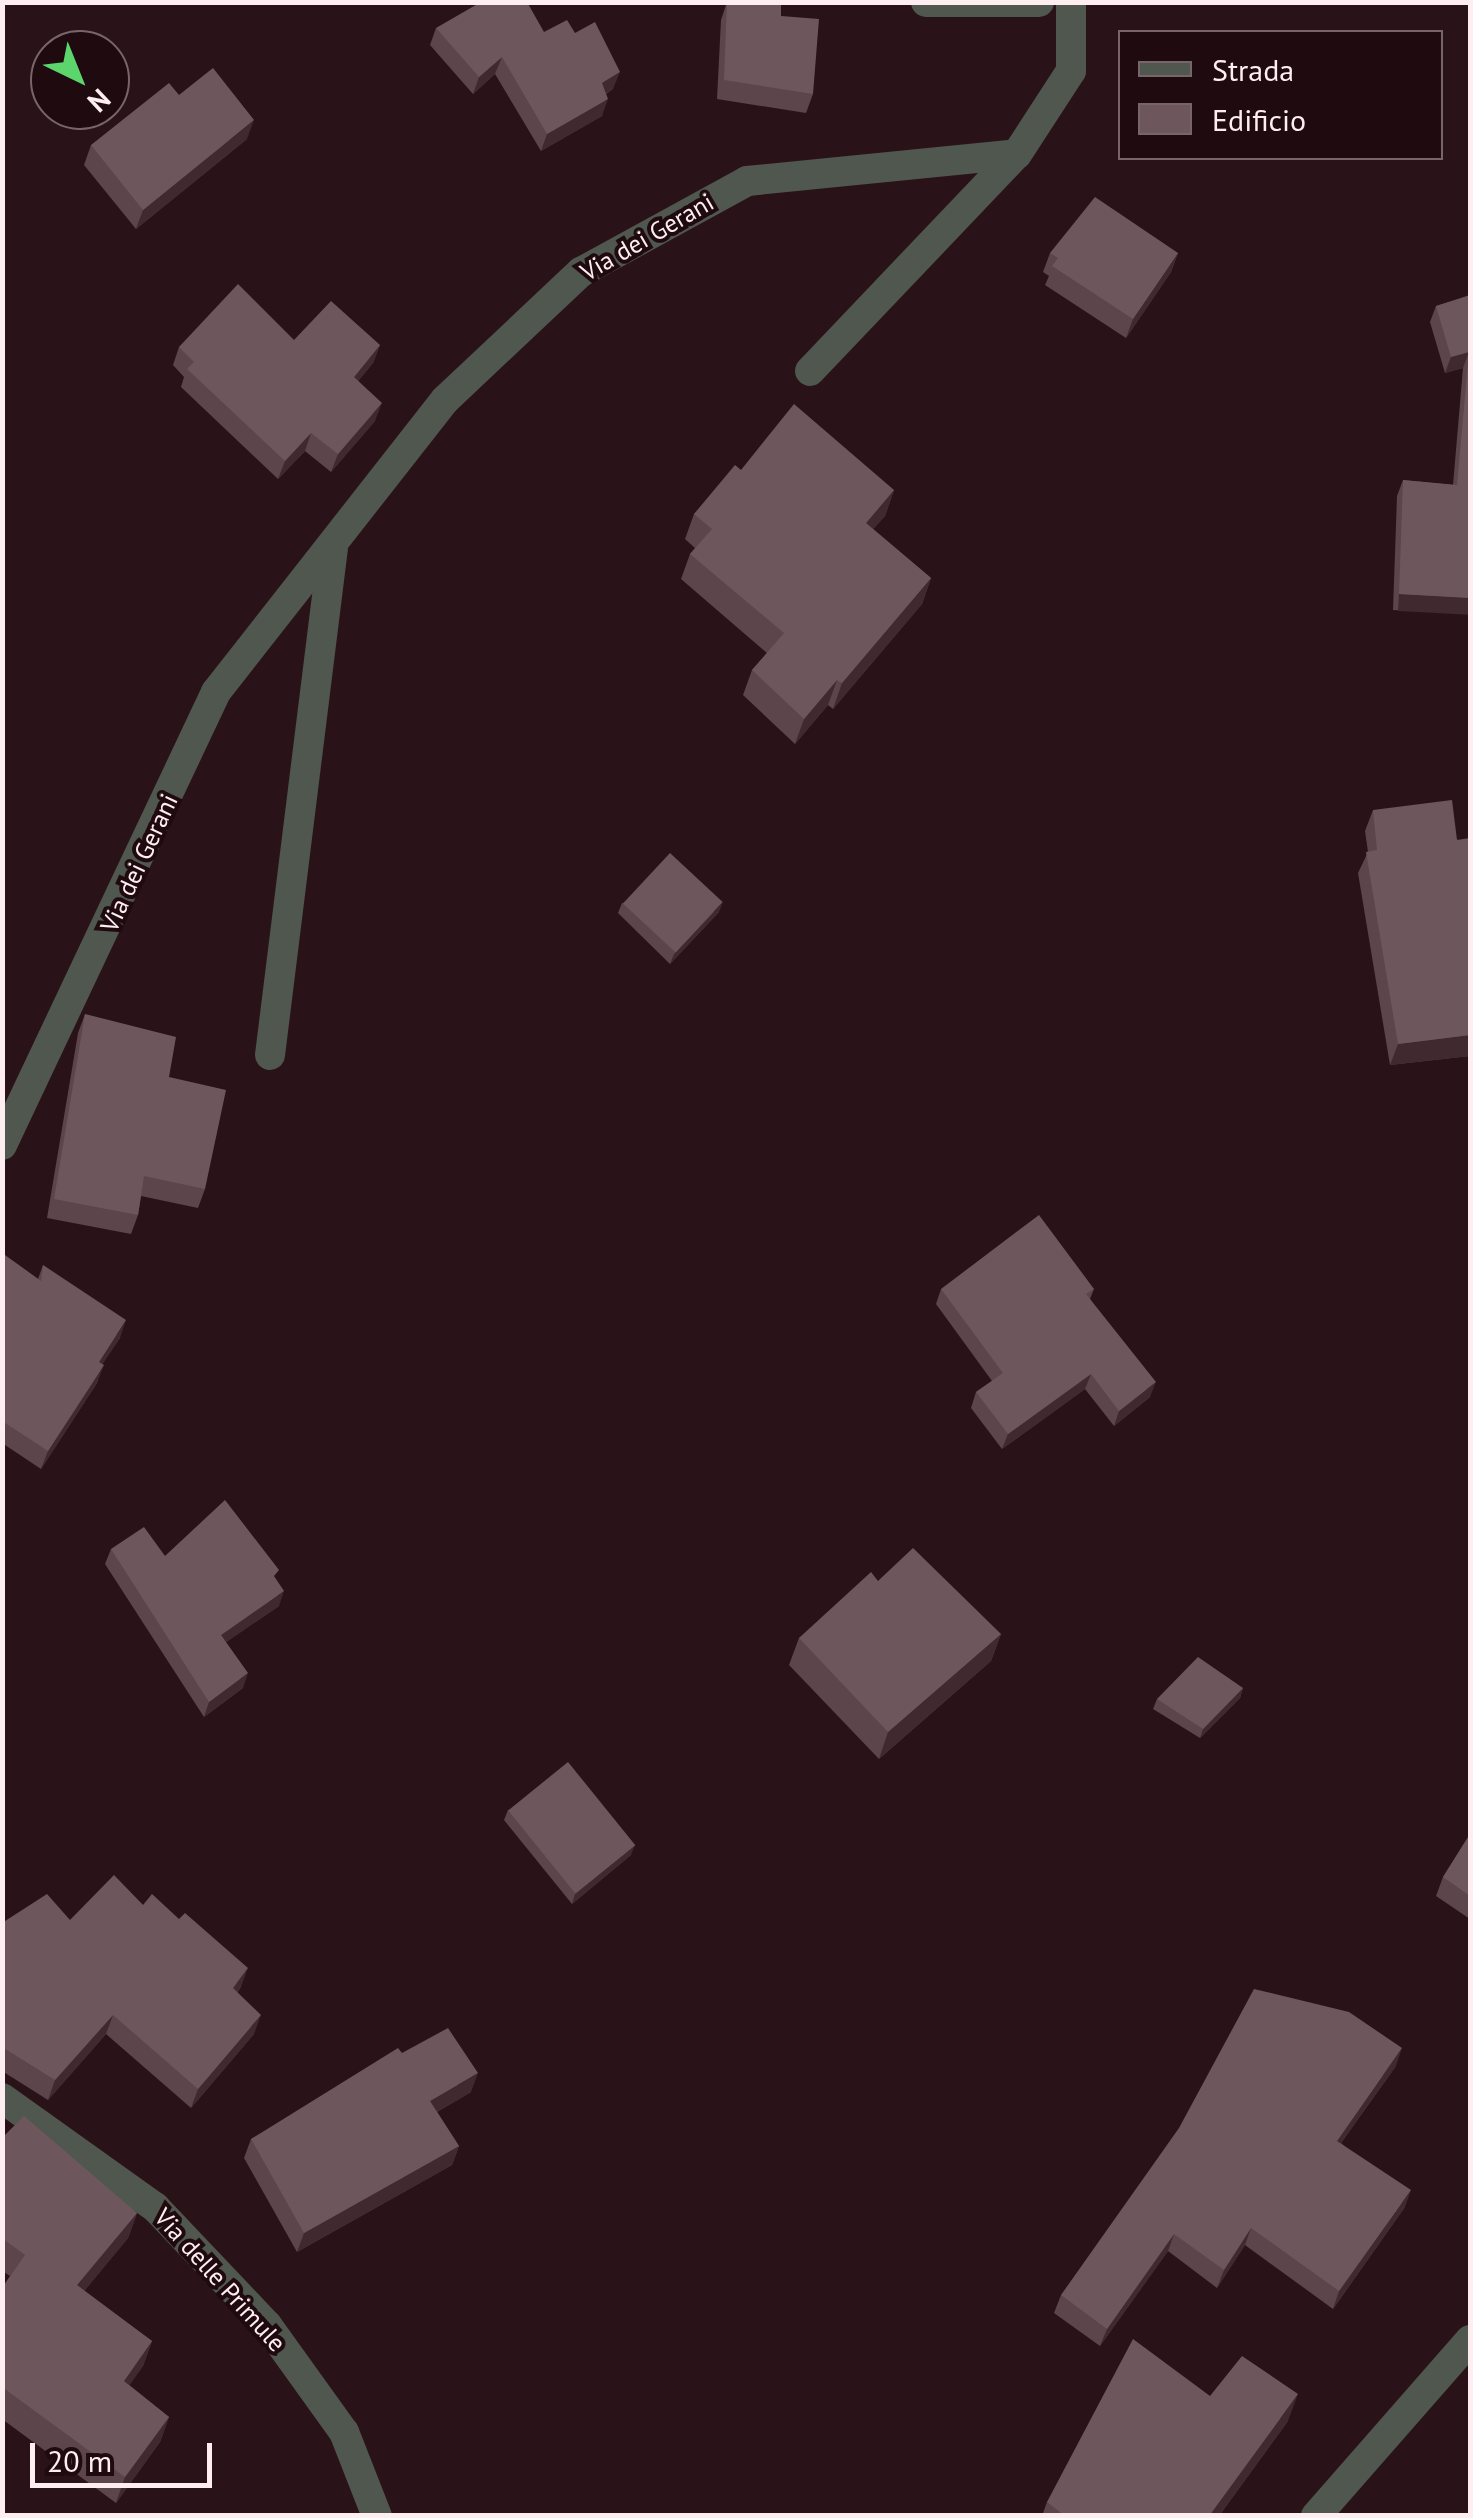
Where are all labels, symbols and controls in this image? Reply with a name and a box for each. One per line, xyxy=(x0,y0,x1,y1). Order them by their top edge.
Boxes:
north arrow xyxy=(30,30,130,130)
legend xyxy=(1118,30,1443,160)
text: Strada xyxy=(1212,50,1294,89)
text: N xyxy=(80,81,119,121)
text: Edificio xyxy=(1212,100,1306,139)
street label: Via dei Gerani xyxy=(575,187,719,287)
street label: Via dei Gerani xyxy=(94,789,184,937)
street label: Via delle Primule xyxy=(148,2202,292,2358)
scale bar xyxy=(35,2423,218,2485)
text: 20 m xyxy=(47,2441,112,2480)

